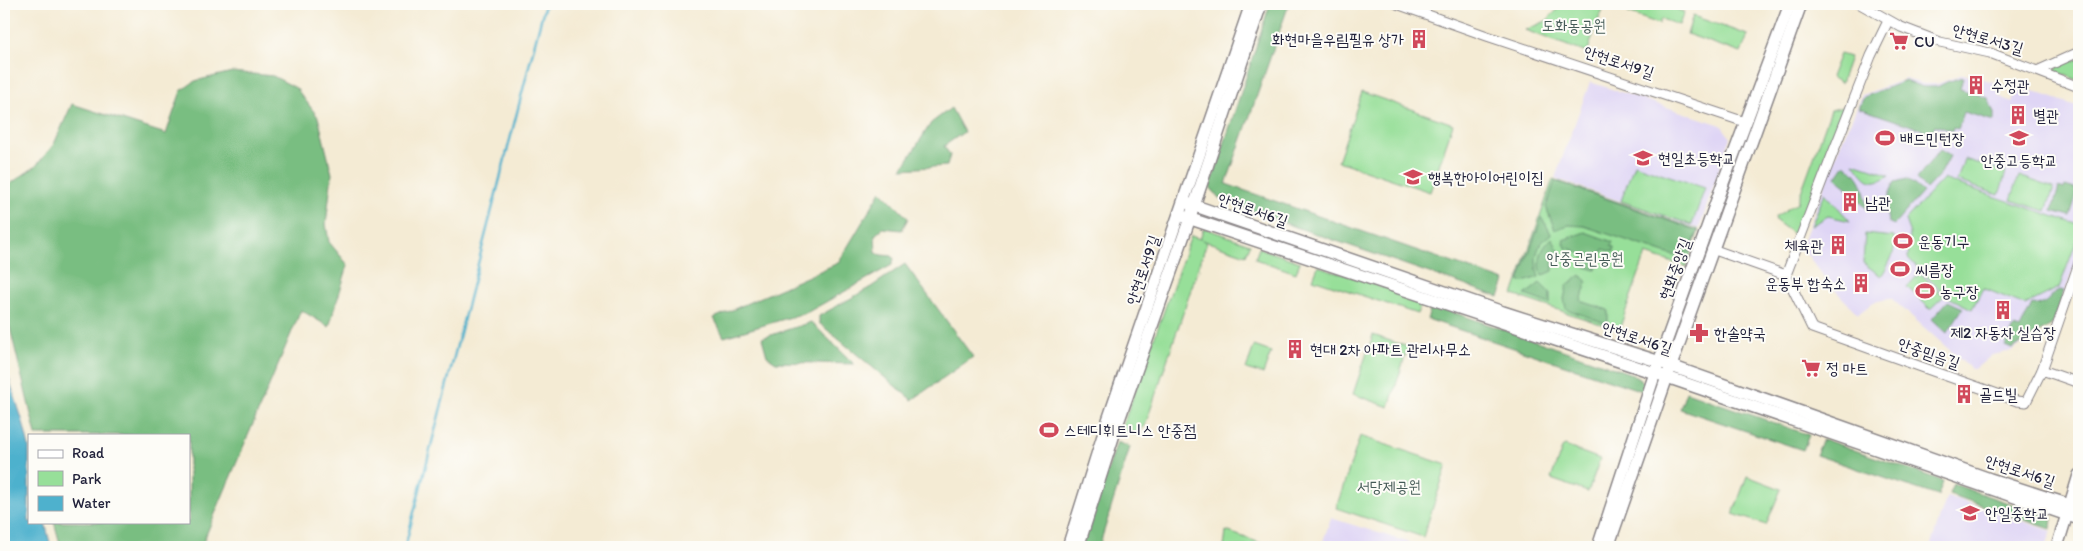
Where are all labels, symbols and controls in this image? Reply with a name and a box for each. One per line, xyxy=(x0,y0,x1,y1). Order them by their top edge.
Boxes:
park label: 도화동공원 xyxy=(1542,16,1606,35)
street label: 안현로서3길 xyxy=(1950,20,2026,58)
building icon: 화현마을우림필유 상가 xyxy=(1408,28,1430,50)
place label: 화현마을우림필유 상가 xyxy=(1272,30,1404,49)
supermarket icon: CU xyxy=(1888,30,1910,52)
place label: CU xyxy=(1914,32,1935,51)
street label: 안현로서9길 xyxy=(1581,42,1657,82)
building icon: 수정관 xyxy=(1965,74,1987,96)
place label: 수정관 xyxy=(1991,76,2030,95)
building icon: 별관 xyxy=(2007,104,2029,126)
place label: 별관 xyxy=(2033,106,2059,125)
sports icon: 배드민턴장 xyxy=(1874,127,1896,149)
school or university icon: 안중고등학교 xyxy=(2008,127,2030,149)
place label: 배드민턴장 xyxy=(1900,129,1965,148)
school or university icon: 현일초등학교 xyxy=(1632,147,1654,169)
place label: 현일초등학교 xyxy=(1658,149,1735,168)
place label: 안중고등학교 xyxy=(1980,151,2058,170)
school or university icon: 행복한아이어린이집 xyxy=(1402,166,1424,188)
place label: 행복한아이어린이집 xyxy=(1428,168,1544,187)
street label: 안현로서6길 xyxy=(1215,189,1291,231)
building icon: 남관 xyxy=(1839,191,1861,213)
place label: 남관 xyxy=(1865,193,1891,212)
sports icon: 운동기구 xyxy=(1892,230,1914,252)
street label: 안현로서9길 xyxy=(1122,232,1164,307)
place label: 운동기구 xyxy=(1918,232,1970,251)
building icon: 체육관 xyxy=(1827,234,1849,256)
street label: 현화중앙길 xyxy=(1655,235,1695,302)
place label: 체육관 xyxy=(1784,236,1823,255)
park label: 안중근린공원 xyxy=(1546,249,1624,268)
sports icon: 씨름장 xyxy=(1889,258,1911,280)
place label: 씨름장 xyxy=(1915,260,1954,279)
building icon: 운동부 합숙소 xyxy=(1850,272,1872,294)
place label: 운동부 합숙소 xyxy=(1765,274,1846,293)
sports icon: 농구장 xyxy=(1914,280,1936,302)
place label: 농구장 xyxy=(1940,282,1979,301)
building icon: 제2 자동차 실습장 xyxy=(1992,299,2014,321)
street label: 안현로서6길 xyxy=(1599,318,1675,358)
pharmacy icon: 한솔약국 xyxy=(1688,322,1710,344)
place label: 제2 자동차 실습장 xyxy=(1950,323,2056,342)
place label: 한솔약국 xyxy=(1714,324,1766,343)
street label: 안중믿음길 xyxy=(1895,334,1963,373)
building icon: 현대 2차 아파트 관리사무소 xyxy=(1284,338,1306,360)
place label: 현대 2차 아파트 관리사무소 xyxy=(1310,340,1471,359)
supermarket icon: 정 마트 xyxy=(1800,357,1822,379)
place label: 정 마트 xyxy=(1826,359,1868,378)
building icon: 골드빌 xyxy=(1953,383,1975,405)
place label: 골드빌 xyxy=(1979,385,2018,404)
sports icon: 스테디휘트니스 안중점 xyxy=(1038,419,1060,441)
place label: 스테디휘트니스 안중점 xyxy=(1064,421,1196,440)
legend xyxy=(28,434,190,524)
text: Road xyxy=(72,444,105,462)
street label: 안현로서6길 xyxy=(1982,451,2058,491)
text: Park xyxy=(72,470,102,488)
park label: 서당제공원 xyxy=(1357,477,1421,496)
text: Water xyxy=(72,494,111,512)
school or university icon: 안일중학교 xyxy=(1959,502,1981,524)
place label: 안일중학교 xyxy=(1985,504,2049,523)

